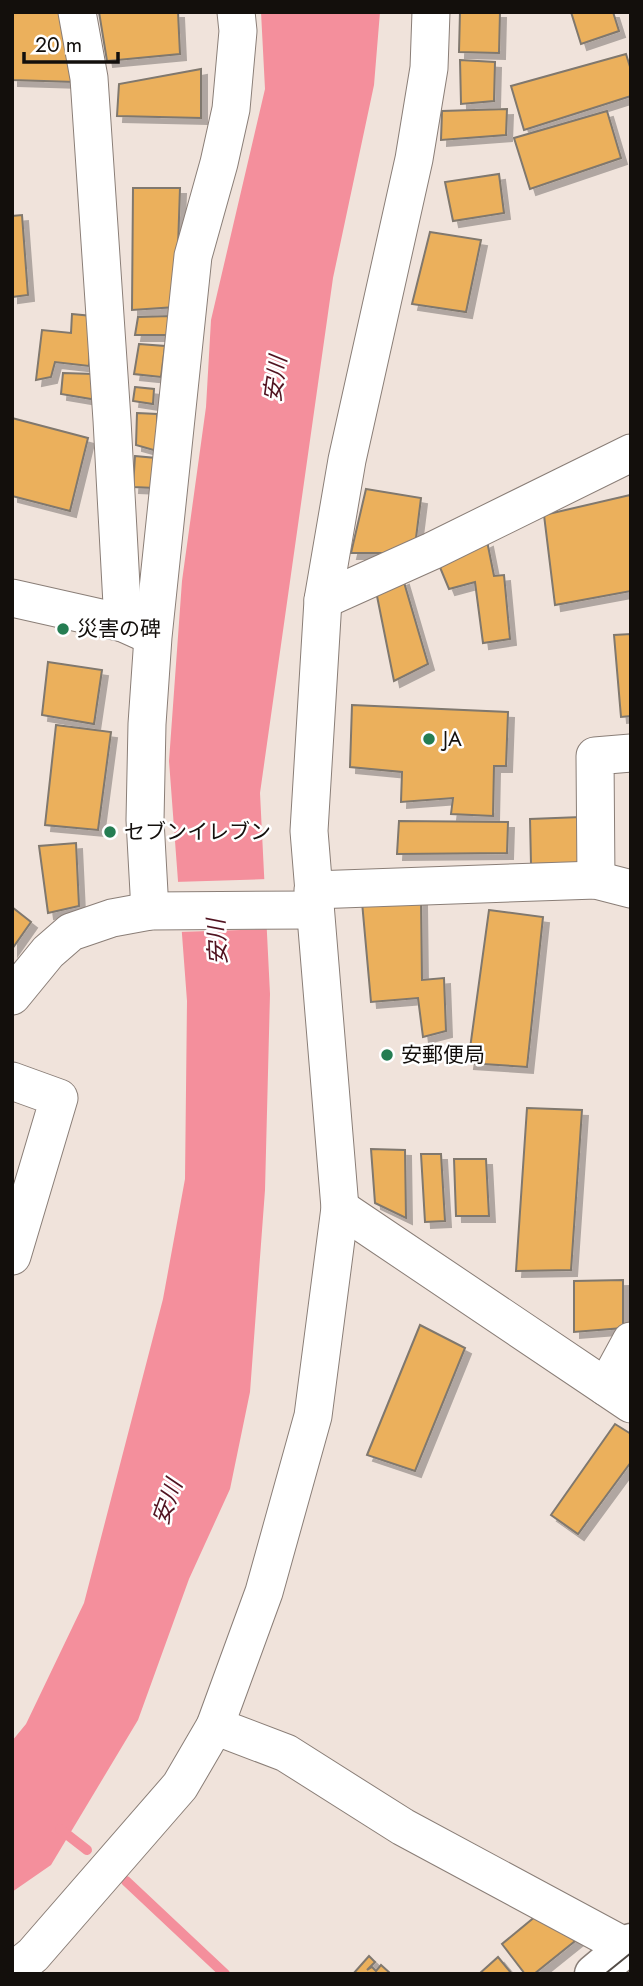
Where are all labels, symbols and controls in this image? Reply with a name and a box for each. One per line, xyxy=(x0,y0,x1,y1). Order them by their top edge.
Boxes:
scale bar xyxy=(24,21,119,65)
text: 20 m xyxy=(35,30,82,60)
water label: 安川 xyxy=(255,351,295,404)
place label: 災害の碑 xyxy=(77,614,161,644)
marker: 災害の碑 xyxy=(55,621,71,637)
place label: JA xyxy=(440,724,462,754)
marker: JA xyxy=(421,731,437,747)
place label: セブンイレブン xyxy=(124,817,271,847)
marker: セブンイレブン xyxy=(102,824,118,840)
water label: 安川 xyxy=(199,915,235,966)
place label: 安郵便局 xyxy=(401,1040,485,1070)
marker: 安郵便局 xyxy=(379,1047,395,1063)
water label: 安川 xyxy=(143,1472,192,1529)

